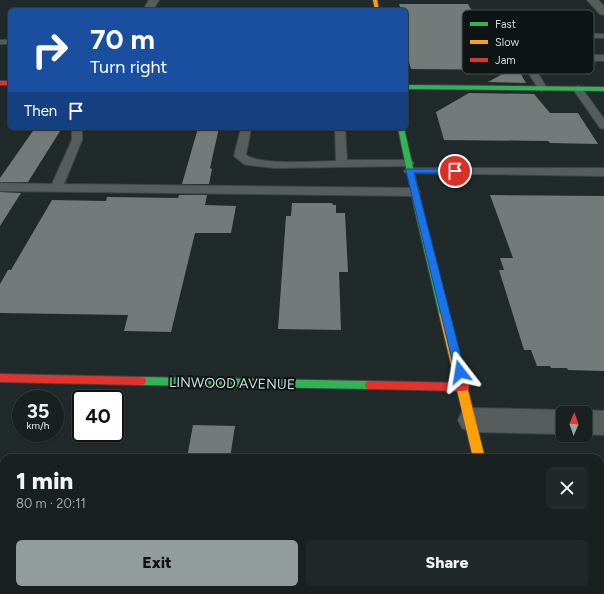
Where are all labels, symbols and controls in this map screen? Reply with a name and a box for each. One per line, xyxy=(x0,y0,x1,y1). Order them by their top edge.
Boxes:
legend xyxy=(462,10,594,74)
text: Fast xyxy=(495,18,516,31)
text: 70 m xyxy=(90,22,155,56)
icon: right xyxy=(24,24,76,76)
text: Slow xyxy=(495,36,519,49)
text: Jam xyxy=(495,54,516,67)
text: Turn right xyxy=(90,56,167,78)
icon: arrive xyxy=(65,100,87,122)
text: Then xyxy=(24,102,57,120)
pin xyxy=(438,154,472,188)
icon: arrive xyxy=(444,160,466,182)
position arrow xyxy=(439,351,481,393)
street label: LINWOOD AVENUE xyxy=(169,374,295,393)
speed limit sign: 40 xyxy=(72,390,124,442)
text: 35 xyxy=(27,399,49,423)
north arrow xyxy=(556,406,592,442)
map controls xyxy=(556,406,592,442)
text: km/h xyxy=(27,419,49,432)
text: 1 min xyxy=(16,466,73,495)
button: close xyxy=(546,467,588,509)
text: 80 m · 20:11 xyxy=(16,496,86,511)
button: Exit xyxy=(16,540,298,586)
button: Share xyxy=(306,540,588,586)

